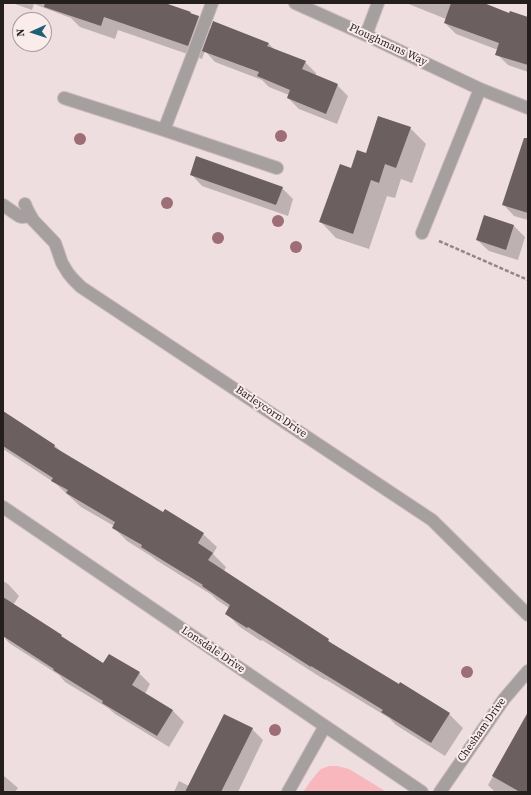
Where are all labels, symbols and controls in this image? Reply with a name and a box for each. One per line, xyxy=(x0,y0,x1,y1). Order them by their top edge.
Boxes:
north arrow xyxy=(12,12,52,52)
street label: Ploughmans Way xyxy=(347,21,429,69)
text: N xyxy=(13,28,28,37)
street label: Barleycorn Drive xyxy=(233,383,309,441)
street label: Lonsdale Drive xyxy=(179,624,247,676)
street label: Chesham Drive xyxy=(455,696,509,764)

